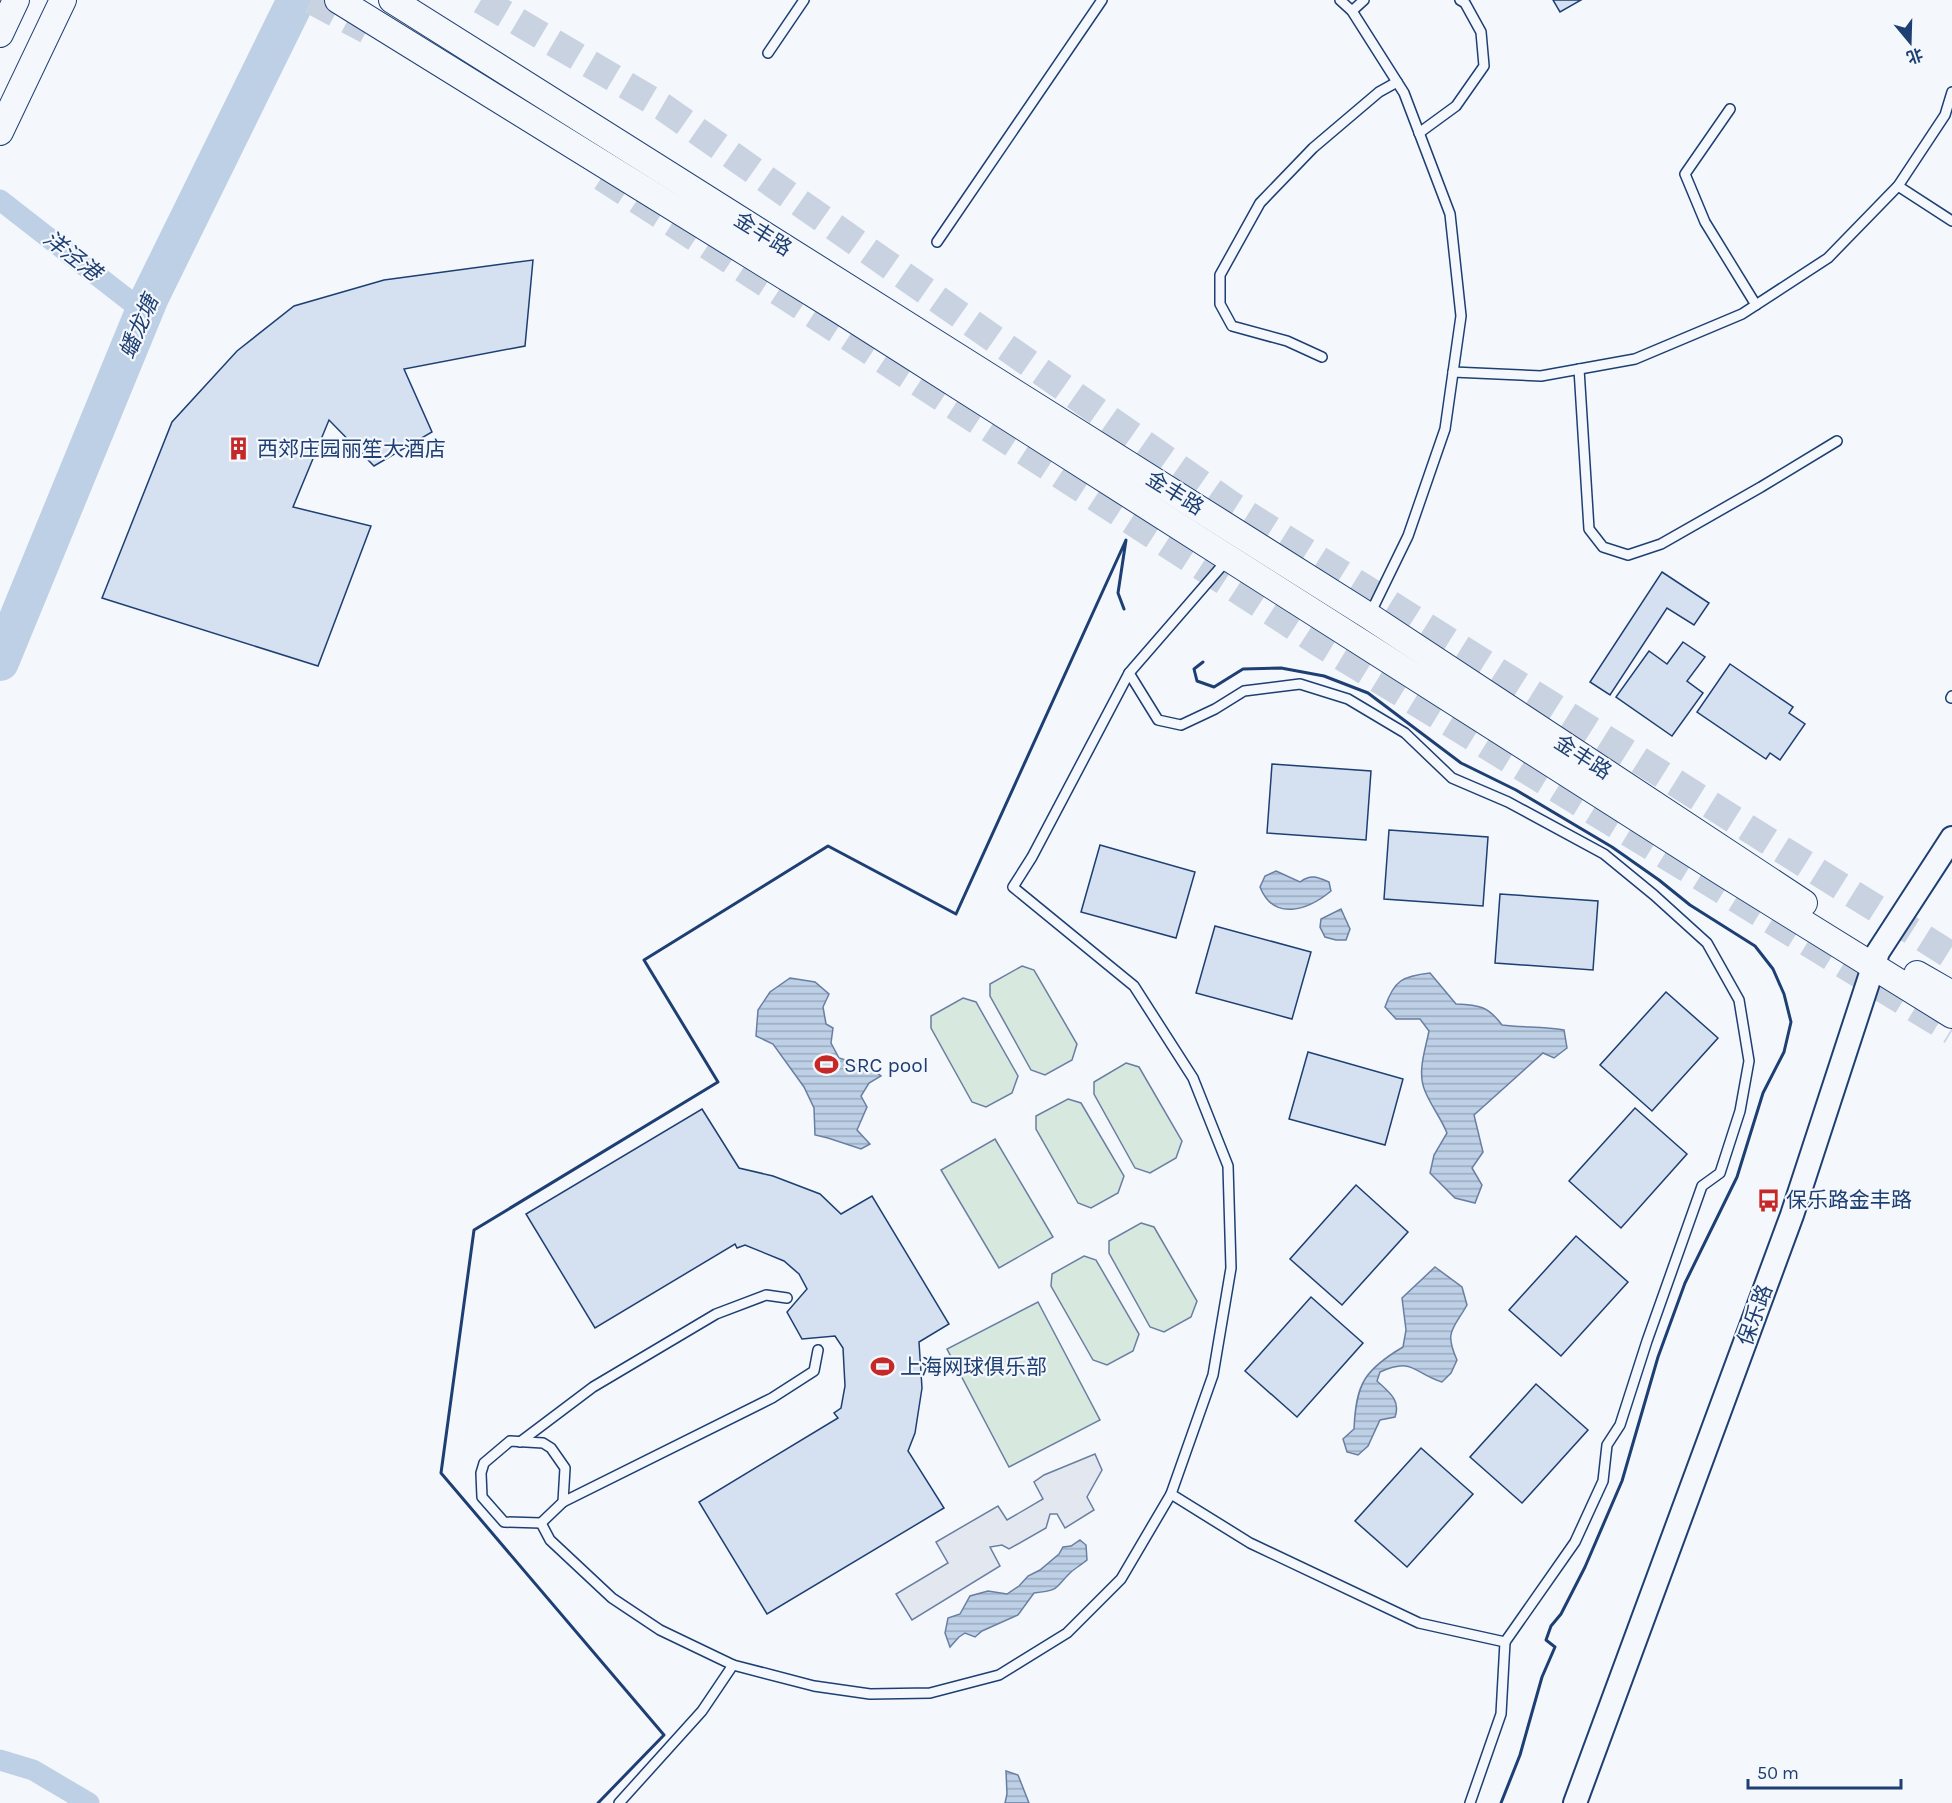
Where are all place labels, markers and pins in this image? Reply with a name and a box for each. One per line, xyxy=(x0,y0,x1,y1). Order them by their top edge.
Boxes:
building icon: 西郊庄园丽笙大酒店 xyxy=(226,436,252,462)
place label: 西郊庄园丽笙大酒店 xyxy=(257,437,446,461)
sports icon: SRC pool xyxy=(813,1052,839,1078)
place label: SRC pool xyxy=(844,1053,929,1077)
bus stop icon: 保乐路金丰路 xyxy=(1755,1187,1781,1213)
place label: 保乐路金丰路 xyxy=(1786,1188,1912,1212)
sports icon: 上海网球俱乐部 xyxy=(869,1354,895,1380)
place label: 上海网球俱乐部 xyxy=(900,1355,1047,1379)

